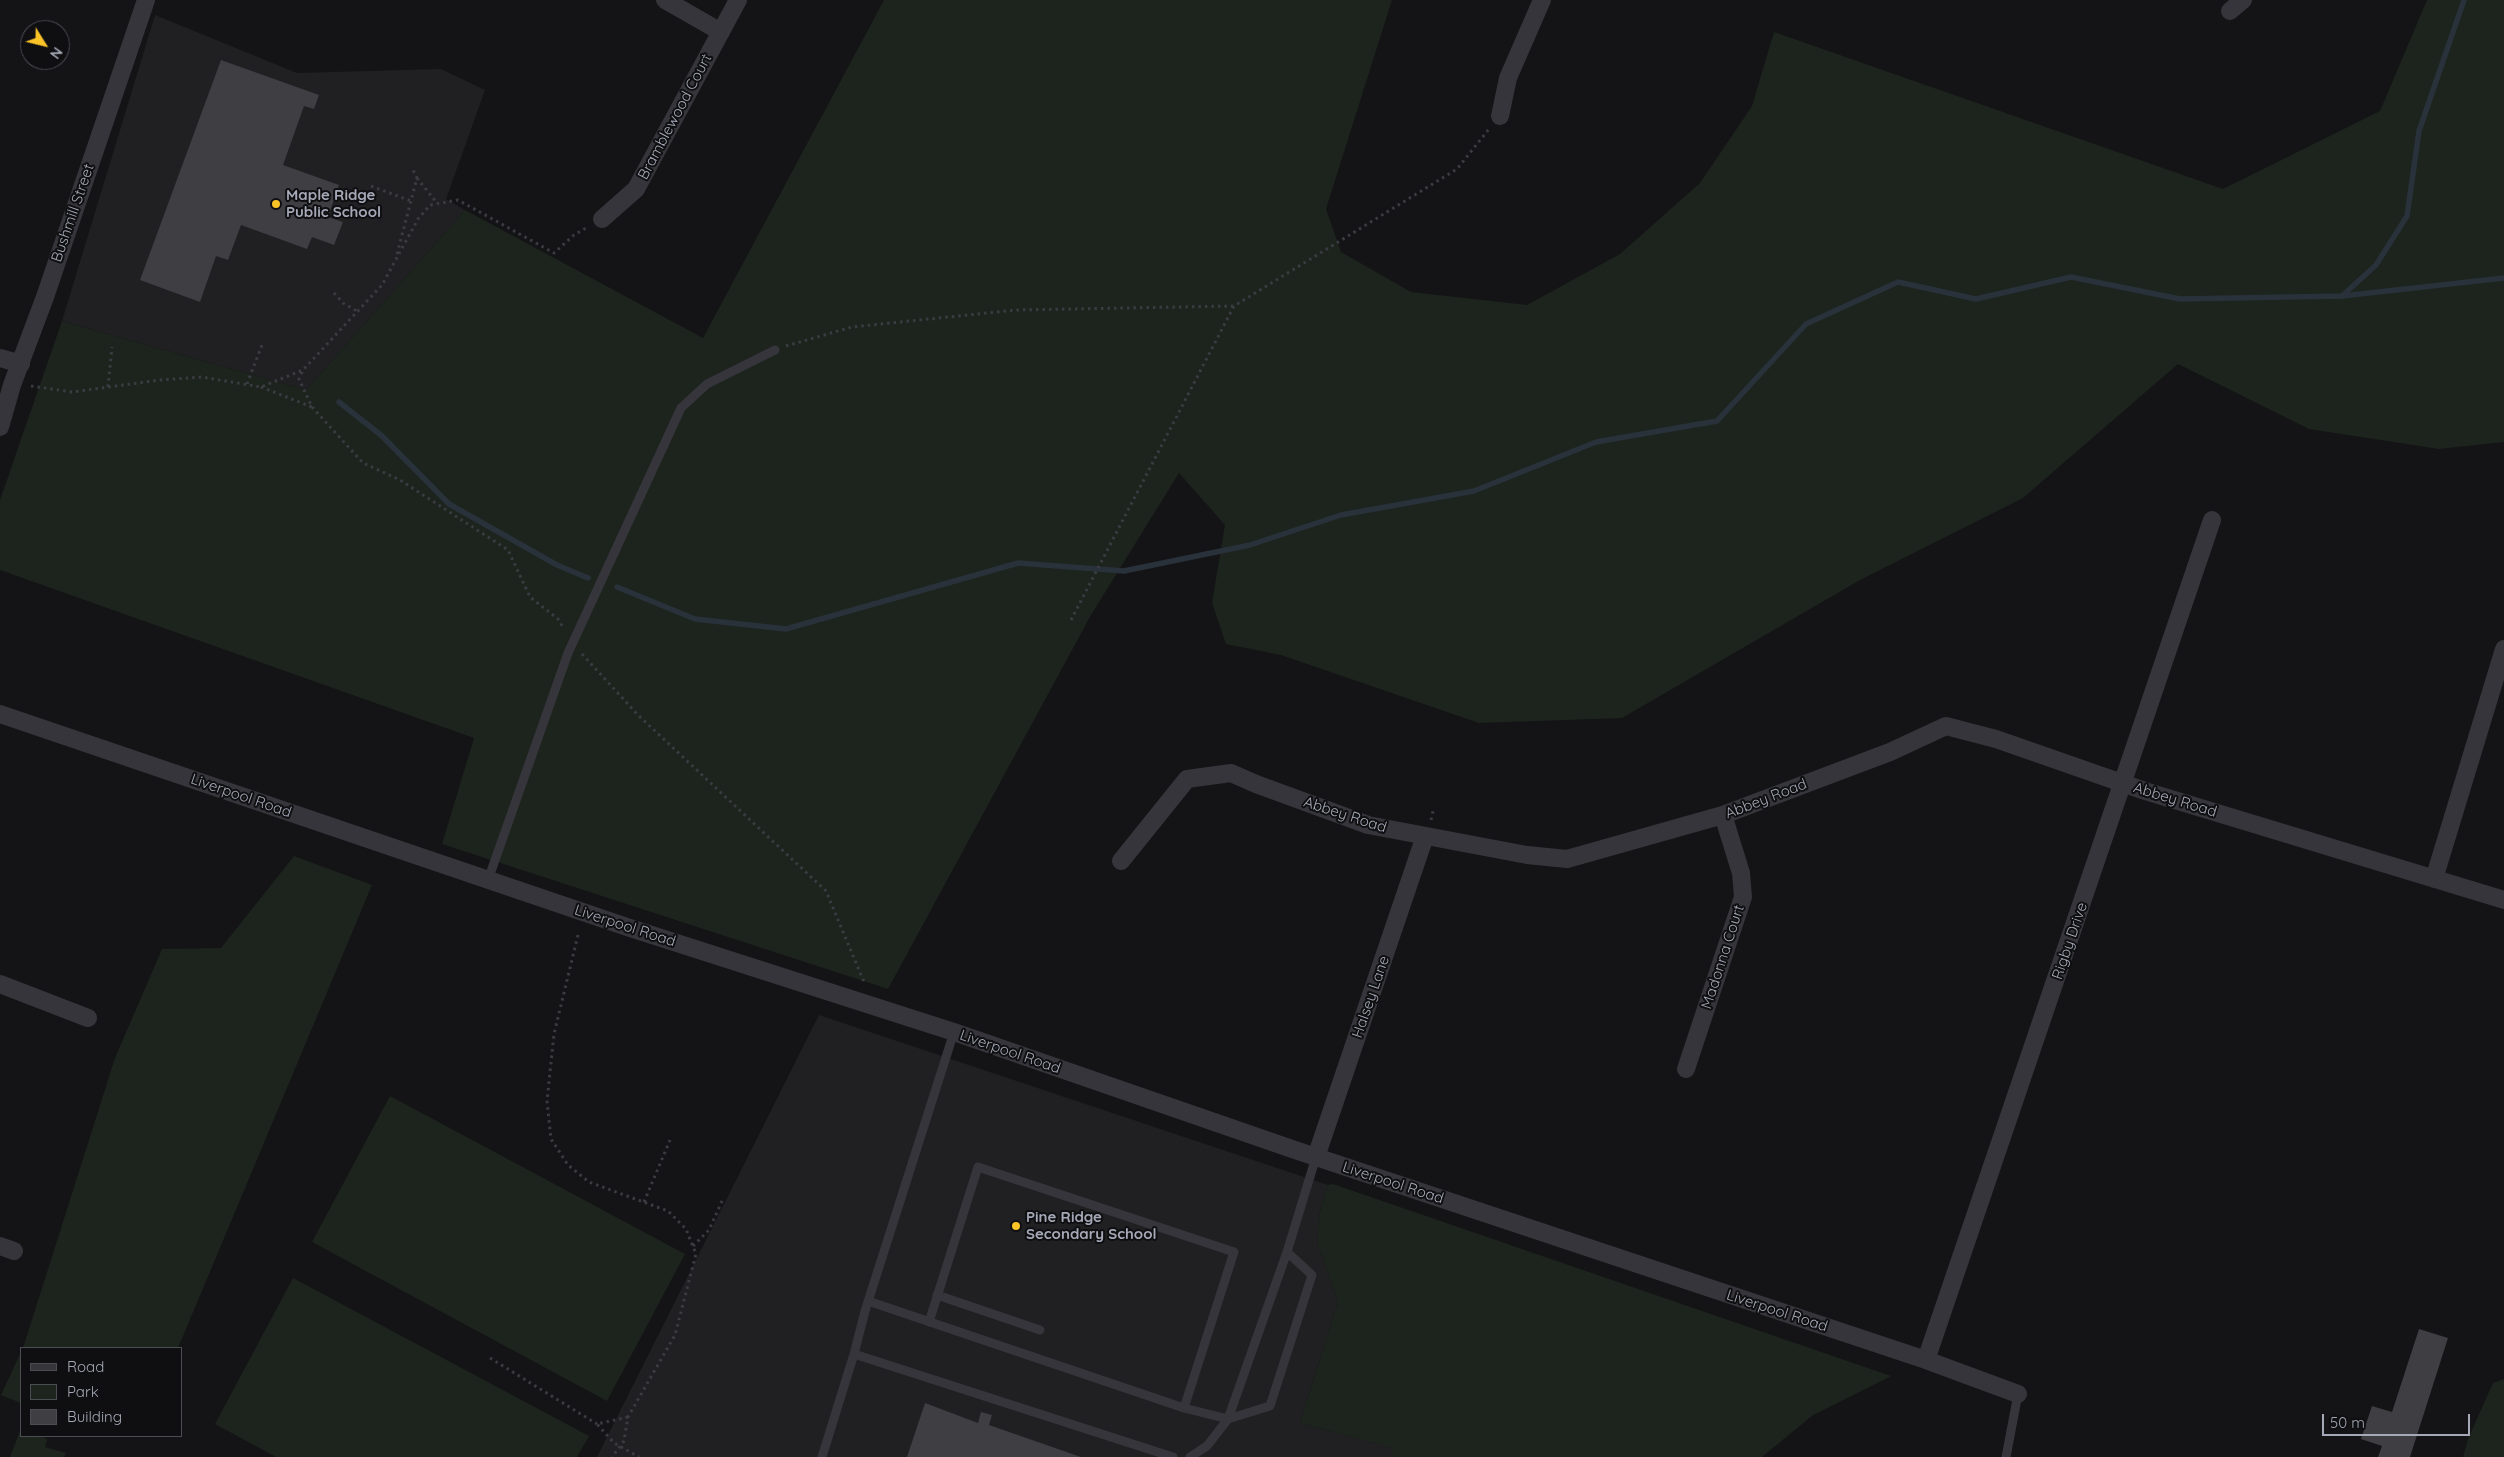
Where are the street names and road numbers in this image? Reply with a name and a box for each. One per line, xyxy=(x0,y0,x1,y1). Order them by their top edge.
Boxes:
street label: Bramblewood Court xyxy=(634,51,716,183)
street label: Bushmill Street xyxy=(48,162,98,264)
street label: Liverpool Road xyxy=(188,770,294,822)
street label: Abbey Road xyxy=(1723,775,1809,823)
street label: Abbey Road xyxy=(2131,779,2219,821)
street label: Abbey Road xyxy=(1301,793,1389,837)
street label: Rigby Drive xyxy=(2048,900,2092,982)
street label: Liverpool Road xyxy=(572,901,678,951)
street label: Madonna Court xyxy=(1698,903,1748,1011)
street label: Halsey Lane xyxy=(1349,954,1393,1040)
street label: Liverpool Road xyxy=(957,1026,1063,1078)
street label: Liverpool Road xyxy=(1340,1158,1446,1208)
street label: Liverpool Road xyxy=(1724,1286,1830,1336)

